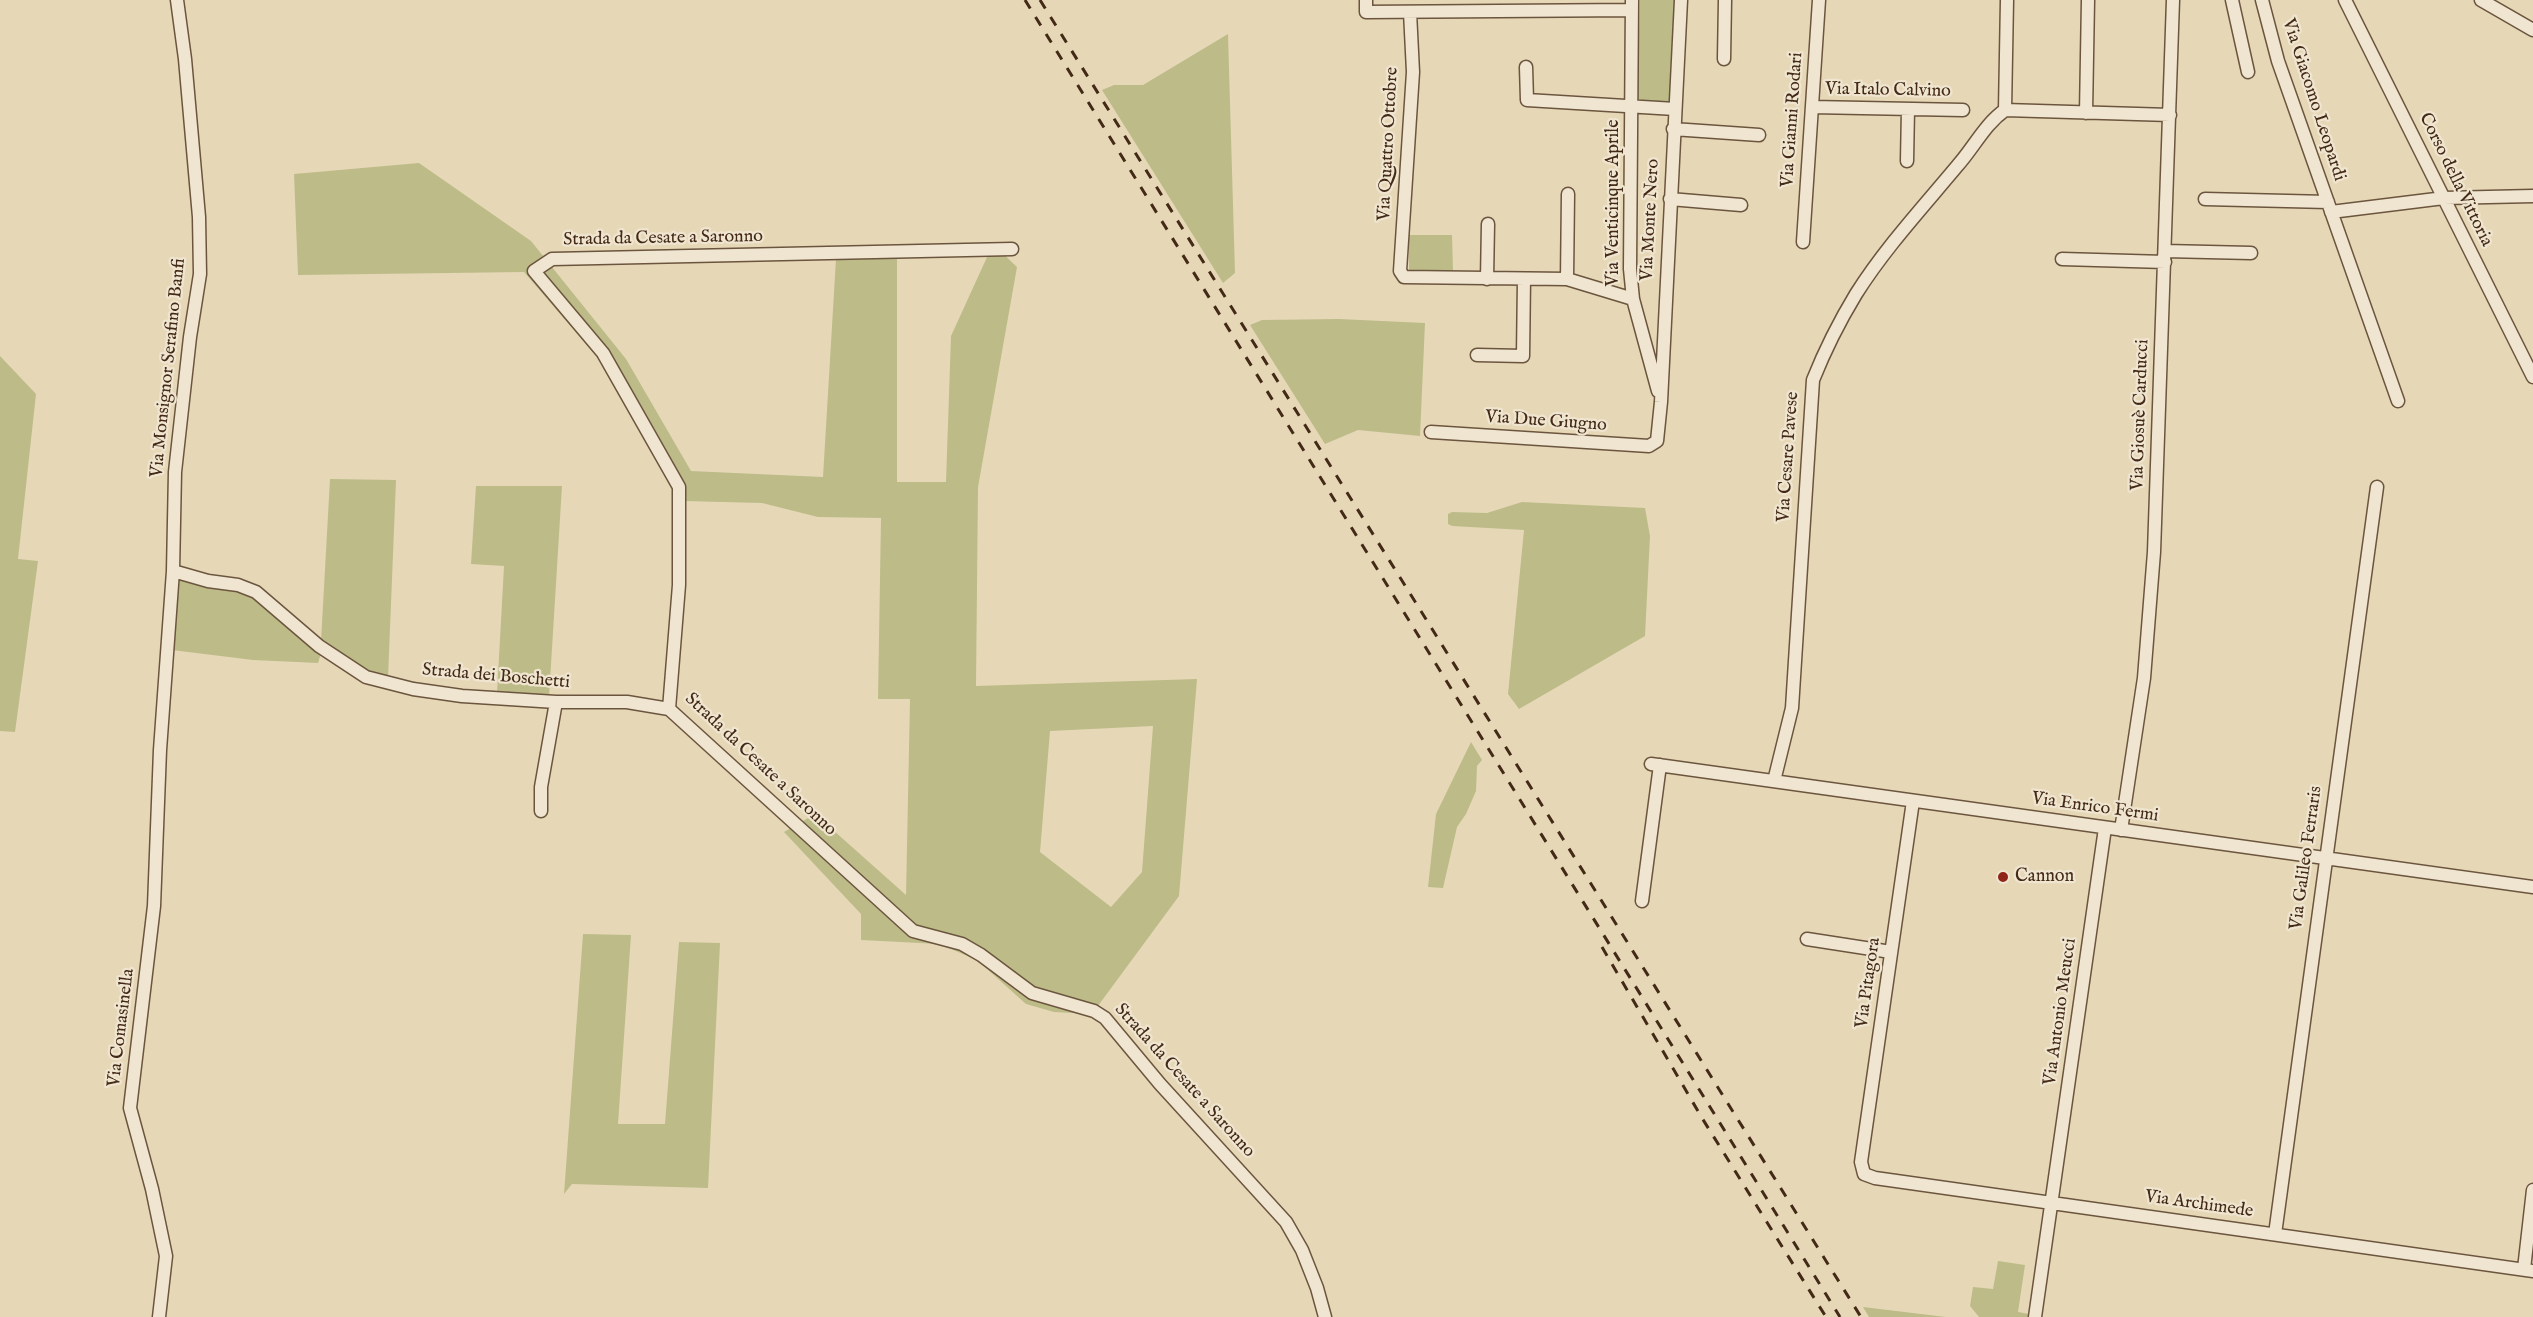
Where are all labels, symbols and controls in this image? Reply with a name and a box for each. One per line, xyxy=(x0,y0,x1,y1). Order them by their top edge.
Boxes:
street label: Via Giacomo Leopardi xyxy=(2277,16,2349,184)
street label: Via Gianni Rodari xyxy=(1778,52,1808,188)
street label: Via Quattro Ottobre xyxy=(1374,66,1404,222)
street label: Via Italo Calvino xyxy=(1825,79,1951,103)
street label: Corso della Vittoria xyxy=(2413,110,2497,250)
street label: Via Venticinque Aprile xyxy=(1603,120,1625,286)
street label: Via Monte Nero xyxy=(1637,158,1665,282)
street label: Strada da Cesate a Saronno xyxy=(563,226,763,252)
street label: Via Monsignor Serafino Banfi xyxy=(147,257,191,479)
street label: Via Giosuè Carducci xyxy=(2128,339,2154,491)
street label: Via Cesare Pavese xyxy=(1774,391,1804,523)
street label: Via Due Giugno xyxy=(1485,407,1607,437)
street label: Strada dei Boschetti xyxy=(421,660,571,694)
street label: Strada da Cesate a Saronno xyxy=(680,689,840,841)
street label: Via Galileo Ferraris xyxy=(2286,785,2328,931)
street label: Via Enrico Fermi xyxy=(2030,788,2160,828)
place label: Cannon xyxy=(2015,866,2074,888)
marker: Cannon xyxy=(1996,870,2010,884)
street label: Via Pitagora xyxy=(1852,936,1886,1030)
street label: Via Antonio Meucci xyxy=(2040,937,2082,1087)
street label: Via Comasinella xyxy=(104,968,140,1088)
street label: Strada da Cesate a Saronno xyxy=(1109,1000,1259,1162)
street label: Via Archimede xyxy=(2143,1187,2255,1223)

